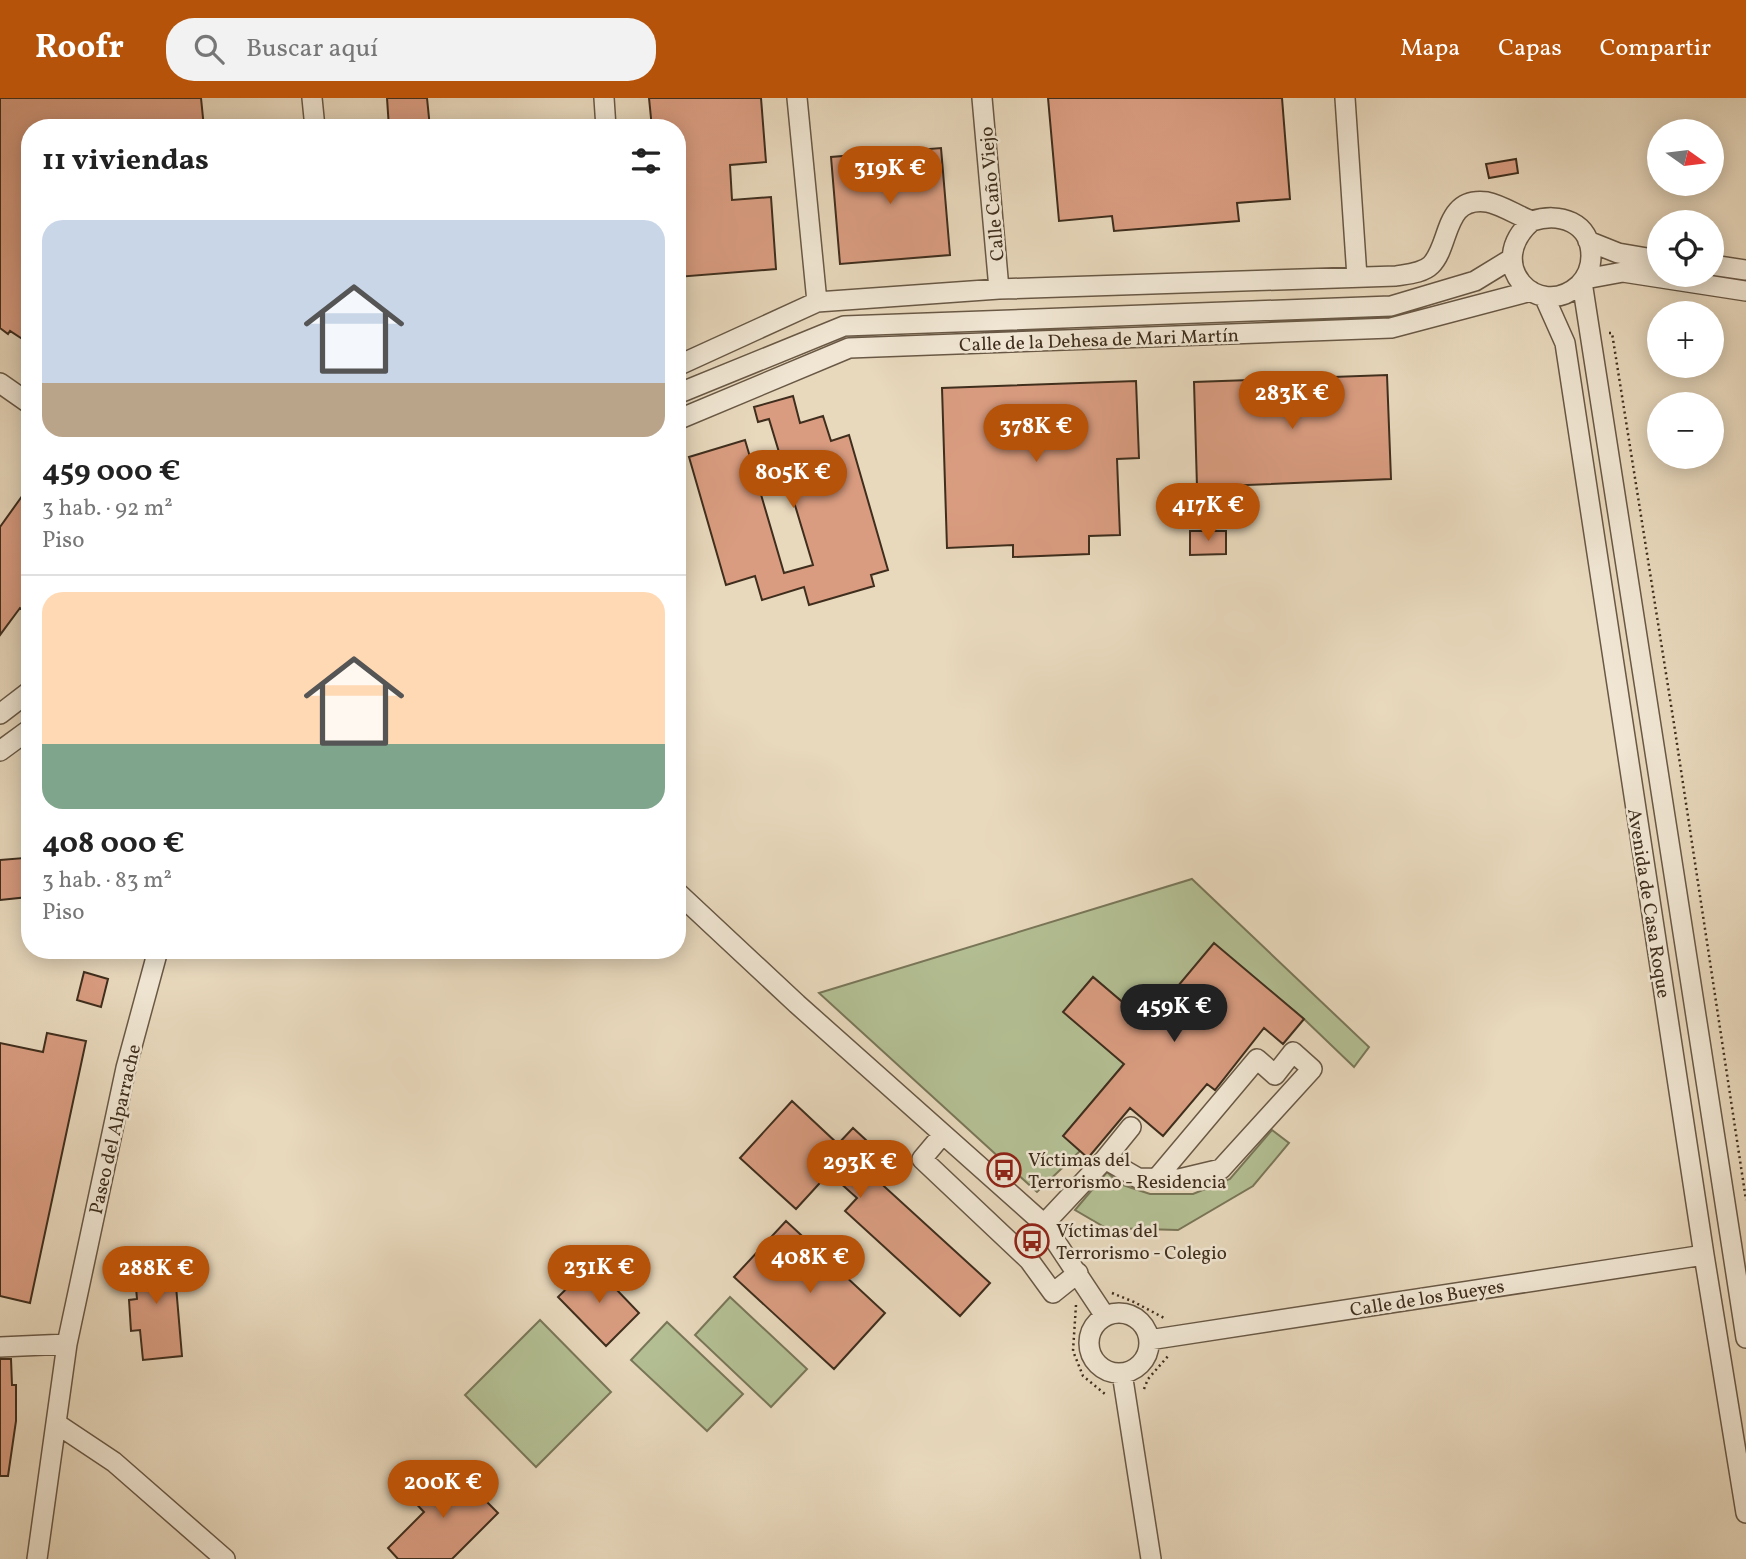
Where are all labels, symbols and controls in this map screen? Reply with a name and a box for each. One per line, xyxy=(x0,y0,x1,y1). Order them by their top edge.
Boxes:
search box xyxy=(166,18,656,81)
text: Roofr xyxy=(35,26,124,72)
icon: search xyxy=(190,30,228,68)
text: Buscar aquí xyxy=(246,31,378,67)
text: Mapa xyxy=(1400,32,1460,66)
text: Capas xyxy=(1498,32,1562,66)
text: Compartir xyxy=(1600,32,1711,66)
north arrow xyxy=(1647,119,1724,196)
map controls xyxy=(1647,119,1724,469)
street label: Calle Caño Viejo xyxy=(974,126,1012,262)
text: 11 viviendas xyxy=(42,140,209,182)
icon: filters xyxy=(627,142,665,180)
pin: 319K € xyxy=(833,146,947,206)
text: 319K € xyxy=(854,153,926,185)
button: locate xyxy=(1647,210,1724,287)
icon: home xyxy=(291,266,417,392)
button: + xyxy=(1647,301,1724,378)
street label: Calle de la Dehesa de Mari Martín xyxy=(959,323,1239,359)
pin: 283K € xyxy=(1235,372,1349,431)
text: 283K € xyxy=(1255,378,1329,410)
button: − xyxy=(1647,392,1724,469)
pin: 378K € xyxy=(979,404,1093,464)
text: 378K € xyxy=(999,411,1073,443)
pin: 805K € xyxy=(736,450,850,510)
text: 459 000 € xyxy=(42,451,181,493)
text: 805K € xyxy=(755,457,831,489)
pin: 417K € xyxy=(1151,484,1265,543)
text: 417K € xyxy=(1172,490,1244,522)
text: 3 hab. · 92 m² xyxy=(42,493,173,525)
text: Piso xyxy=(42,525,84,557)
icon: home xyxy=(291,638,417,764)
street label: Avenida de Casa Roque xyxy=(1620,807,1676,1000)
text: 408 000 € xyxy=(42,823,185,865)
text: 3 hab. · 83 m² xyxy=(42,865,172,897)
text: Piso xyxy=(42,897,84,929)
pin: 459K € xyxy=(1117,984,1231,1044)
text: 459K € xyxy=(1136,991,1212,1023)
street label: Paseo del Alparrache xyxy=(84,1042,148,1217)
pin: 293K € xyxy=(803,1140,917,1200)
text: 293K € xyxy=(823,1147,897,1179)
place label: Víctimas del Terrorismo - Residencia xyxy=(1028,1148,1227,1196)
bus stop icon: Víctimas del Terrorismo - Residencia xyxy=(985,1151,1023,1189)
place label: Víctimas del Terrorismo - Colegio xyxy=(1056,1219,1227,1267)
bus stop icon: Víctimas del Terrorismo - Colegio xyxy=(1013,1222,1051,1260)
pin: 408K € xyxy=(753,1236,867,1295)
text: 408K € xyxy=(771,1242,849,1274)
pin: 288K € xyxy=(99,1246,213,1306)
pin: 231K € xyxy=(542,1246,656,1305)
text: 231K € xyxy=(564,1252,634,1284)
text: 288K € xyxy=(118,1253,194,1285)
street label: Calle de los Bueyes xyxy=(1348,1274,1506,1324)
pin: 200K € xyxy=(386,1460,500,1520)
text: 200K € xyxy=(404,1467,482,1499)

